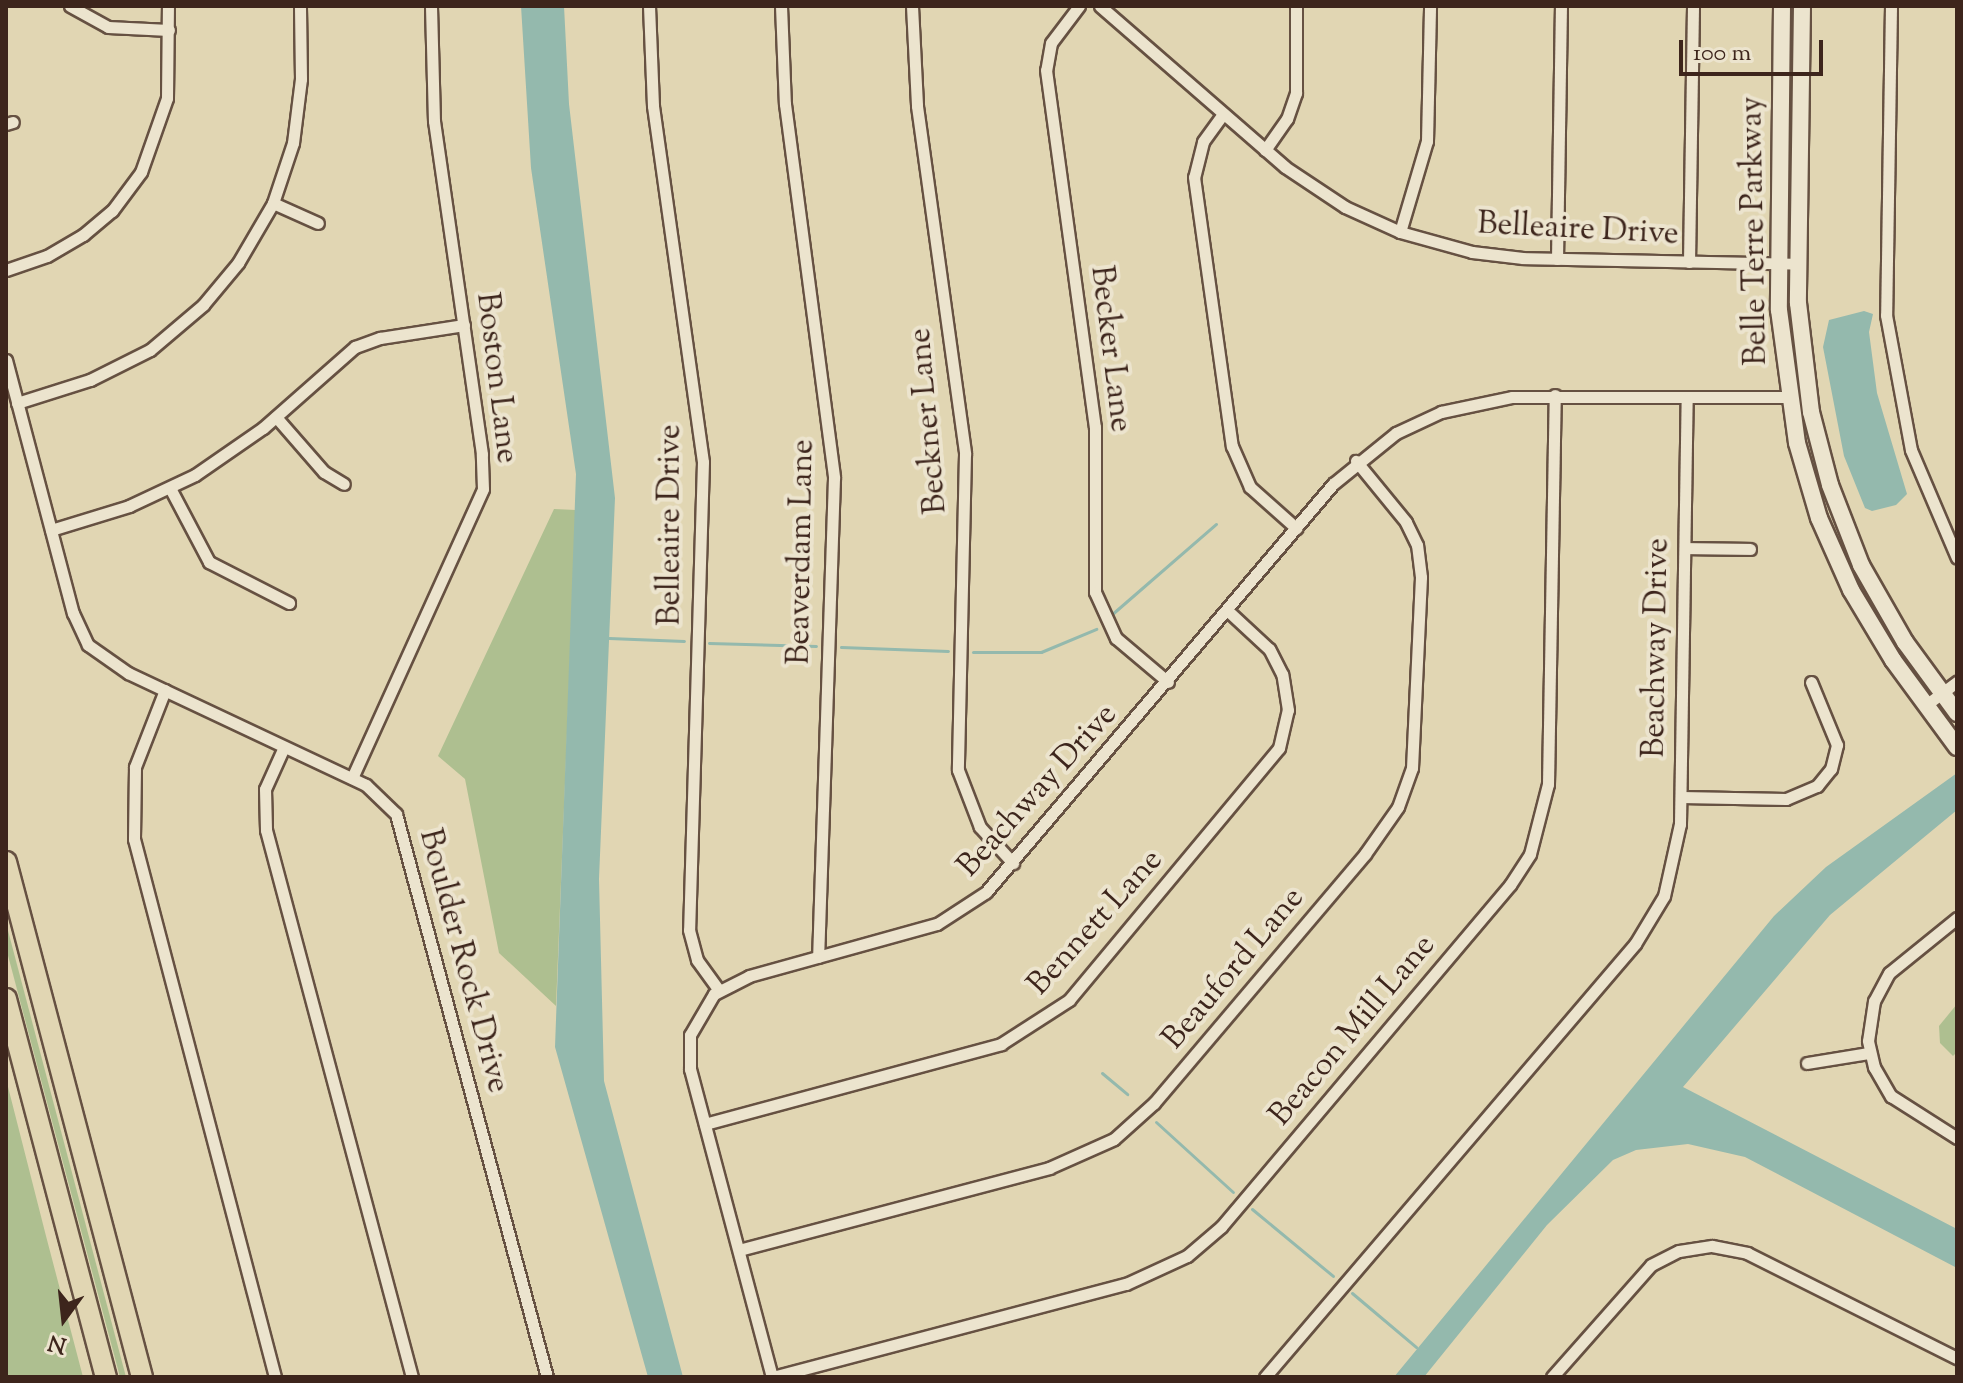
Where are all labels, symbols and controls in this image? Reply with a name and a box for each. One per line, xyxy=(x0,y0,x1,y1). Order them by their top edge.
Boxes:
scale bar xyxy=(1683,24,1827,74)
text: 100 m xyxy=(1693,37,1751,71)
street label: Belle Terre Parkway xyxy=(1733,96,1777,366)
street label: Belleaire Drive xyxy=(1476,206,1680,254)
street label: Becker Lane xyxy=(1081,264,1139,434)
street label: Boston Lane xyxy=(466,290,526,466)
street label: Beckner Lane xyxy=(902,326,956,516)
street label: Belleaire Drive xyxy=(652,424,690,626)
street label: Beaverdam Lane xyxy=(781,439,823,665)
street label: Beachway Drive xyxy=(1636,538,1678,758)
street label: Beachway Drive xyxy=(950,696,1126,886)
street label: Boulder Rock Drive xyxy=(409,825,517,1097)
street label: Bennett Lane xyxy=(1020,842,1172,1004)
street label: Beauford Lane xyxy=(1155,880,1313,1058)
street label: Beacon Mill Lane xyxy=(1262,928,1444,1134)
north arrow xyxy=(24,1279,104,1359)
text: N xyxy=(45,1324,70,1360)

